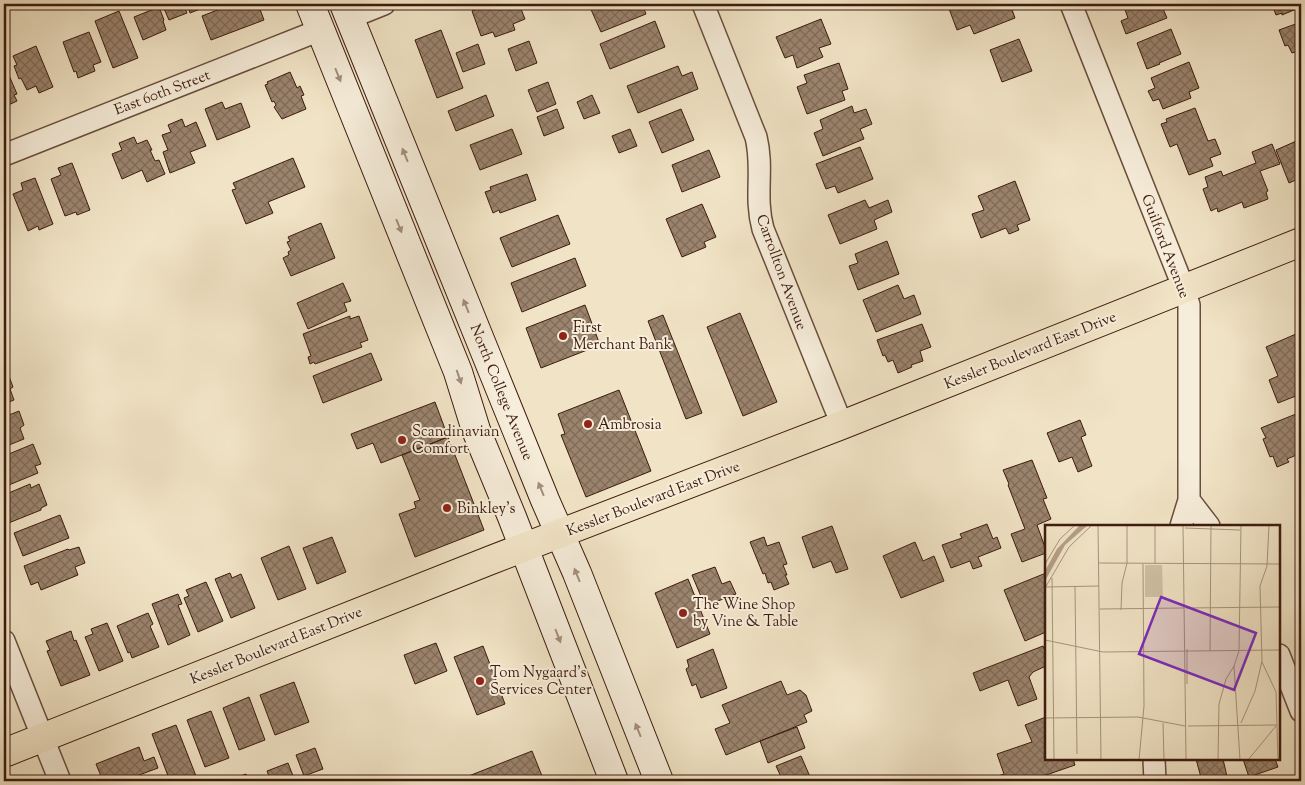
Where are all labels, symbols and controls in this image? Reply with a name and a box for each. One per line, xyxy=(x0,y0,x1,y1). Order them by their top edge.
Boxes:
street label: East 60th Street xyxy=(111,65,214,121)
one-way arrow xyxy=(335,68,343,82)
one-way arrow xyxy=(401,147,409,162)
street label: Guilford Avenue xyxy=(1135,191,1194,302)
street label: Carrollton Avenue xyxy=(750,212,811,333)
one-way arrow xyxy=(395,219,403,234)
one-way arrow xyxy=(462,299,470,313)
street label: Kessler Boulevard East Drive xyxy=(941,307,1120,396)
place label: First Merchant Bank xyxy=(573,318,672,356)
street label: North College Avenue xyxy=(464,321,538,464)
marker: First Merchant Bank xyxy=(557,330,569,342)
one-way arrow xyxy=(455,370,463,385)
place label: Ambrosia xyxy=(598,415,662,436)
marker: Ambrosia xyxy=(582,418,594,430)
place label: Scandinavian Comfort xyxy=(412,422,500,460)
marker: Scandinavian Comfort xyxy=(396,434,408,446)
street label: Kessler Boulevard East Drive xyxy=(564,457,743,542)
one-way arrow xyxy=(537,481,544,496)
place label: Binkley's xyxy=(457,499,516,520)
marker: Binkley's xyxy=(441,502,453,514)
inset map xyxy=(1045,525,1280,760)
one-way arrow xyxy=(573,568,581,582)
place label: The Wine Shop by Vine & Table xyxy=(693,595,798,633)
street label: Kessler Boulevard East Drive xyxy=(187,602,366,691)
marker: The Wine Shop by Vine & Table xyxy=(677,607,689,619)
one-way arrow xyxy=(554,629,562,644)
place label: Tom Nygaard's Services Center xyxy=(490,663,592,701)
marker: Tom Nygaard's Services Center xyxy=(474,675,486,687)
one-way arrow xyxy=(634,723,642,737)

